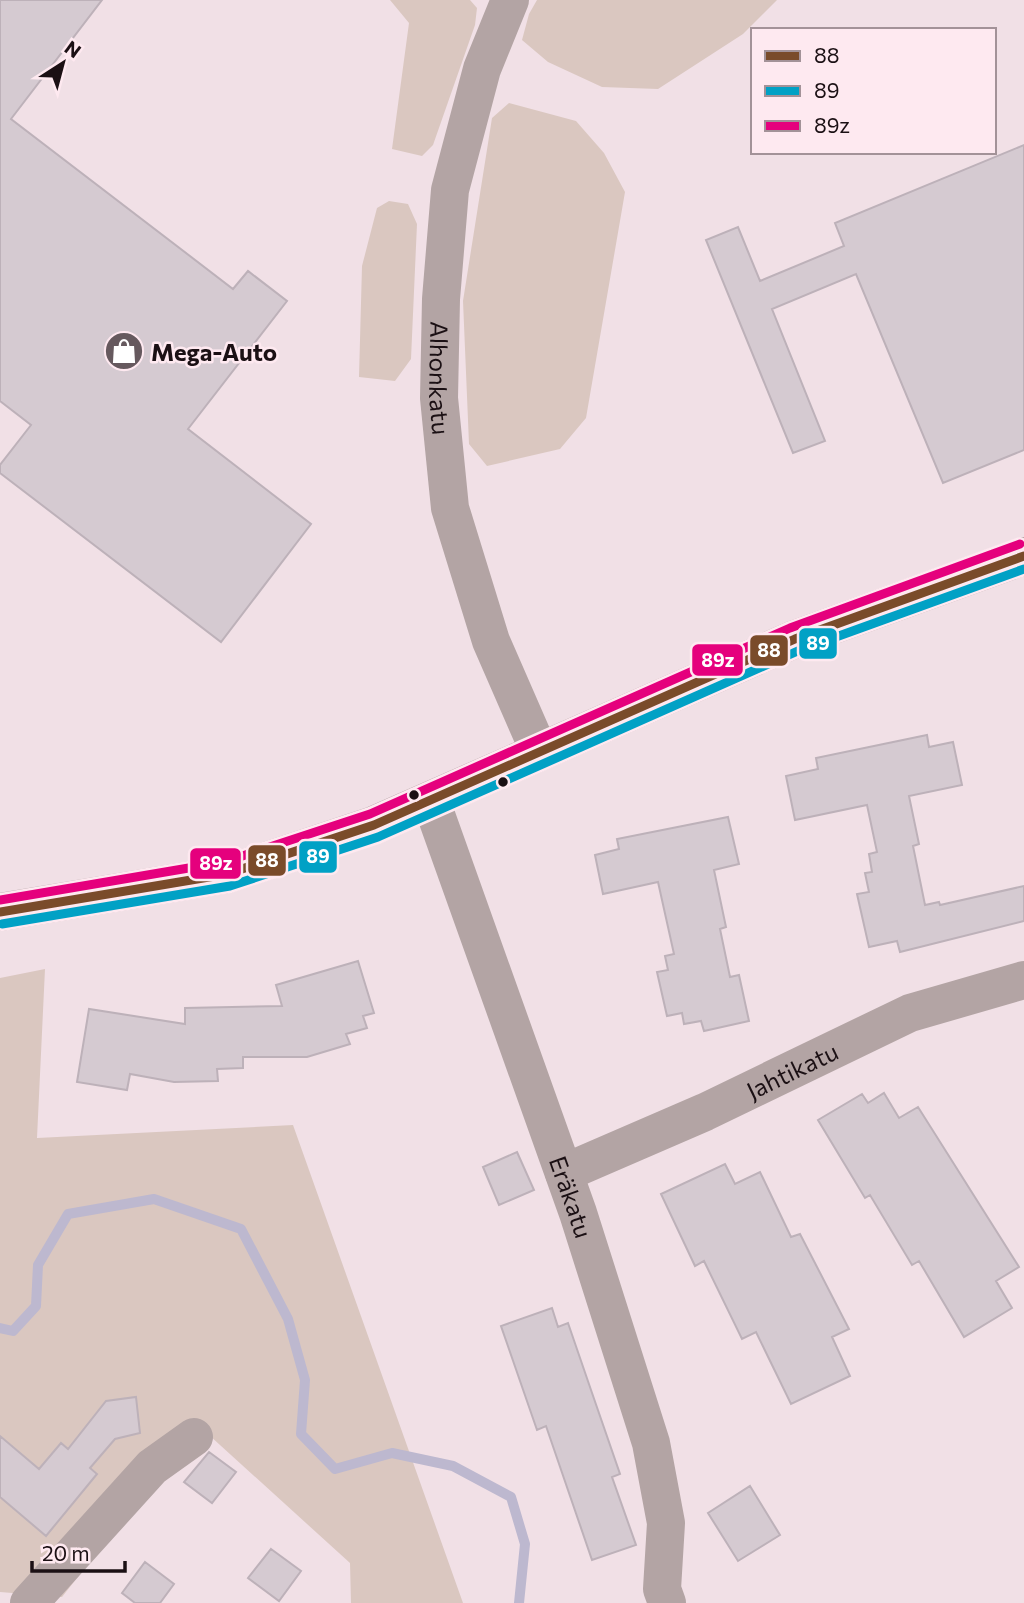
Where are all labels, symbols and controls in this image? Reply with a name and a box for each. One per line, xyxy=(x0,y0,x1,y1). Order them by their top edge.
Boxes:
north arrow xyxy=(28,28,98,98)
legend xyxy=(751,28,996,154)
text: N xyxy=(61,35,86,62)
text: 88 xyxy=(814,42,840,67)
text: 89 xyxy=(814,77,840,102)
text: 89z xyxy=(814,112,850,137)
street label: Alhonkatu xyxy=(424,321,457,436)
shop icon: Mega-Auto xyxy=(103,330,145,372)
place label: Mega-Auto xyxy=(151,337,277,366)
line badge: 89 xyxy=(798,627,838,660)
text: 89 xyxy=(806,631,830,654)
line badge: 88 xyxy=(749,634,789,667)
text: 88 xyxy=(757,638,781,661)
line badge: 89z xyxy=(691,643,744,677)
text: 89z xyxy=(701,648,735,671)
unlabelled marker xyxy=(496,775,510,789)
unlabelled marker xyxy=(407,788,421,802)
line badge: 89 xyxy=(298,840,338,874)
line badge: 88 xyxy=(247,844,287,877)
text: 89 xyxy=(306,844,330,867)
line badge: 89z xyxy=(189,847,242,880)
text: 88 xyxy=(255,848,279,871)
text: 89z xyxy=(199,851,233,874)
street label: Jahtikatu xyxy=(741,1036,842,1104)
street label: Eräkatu xyxy=(544,1152,599,1241)
scale bar xyxy=(32,1530,124,1574)
text: 20 m xyxy=(42,1540,90,1565)

